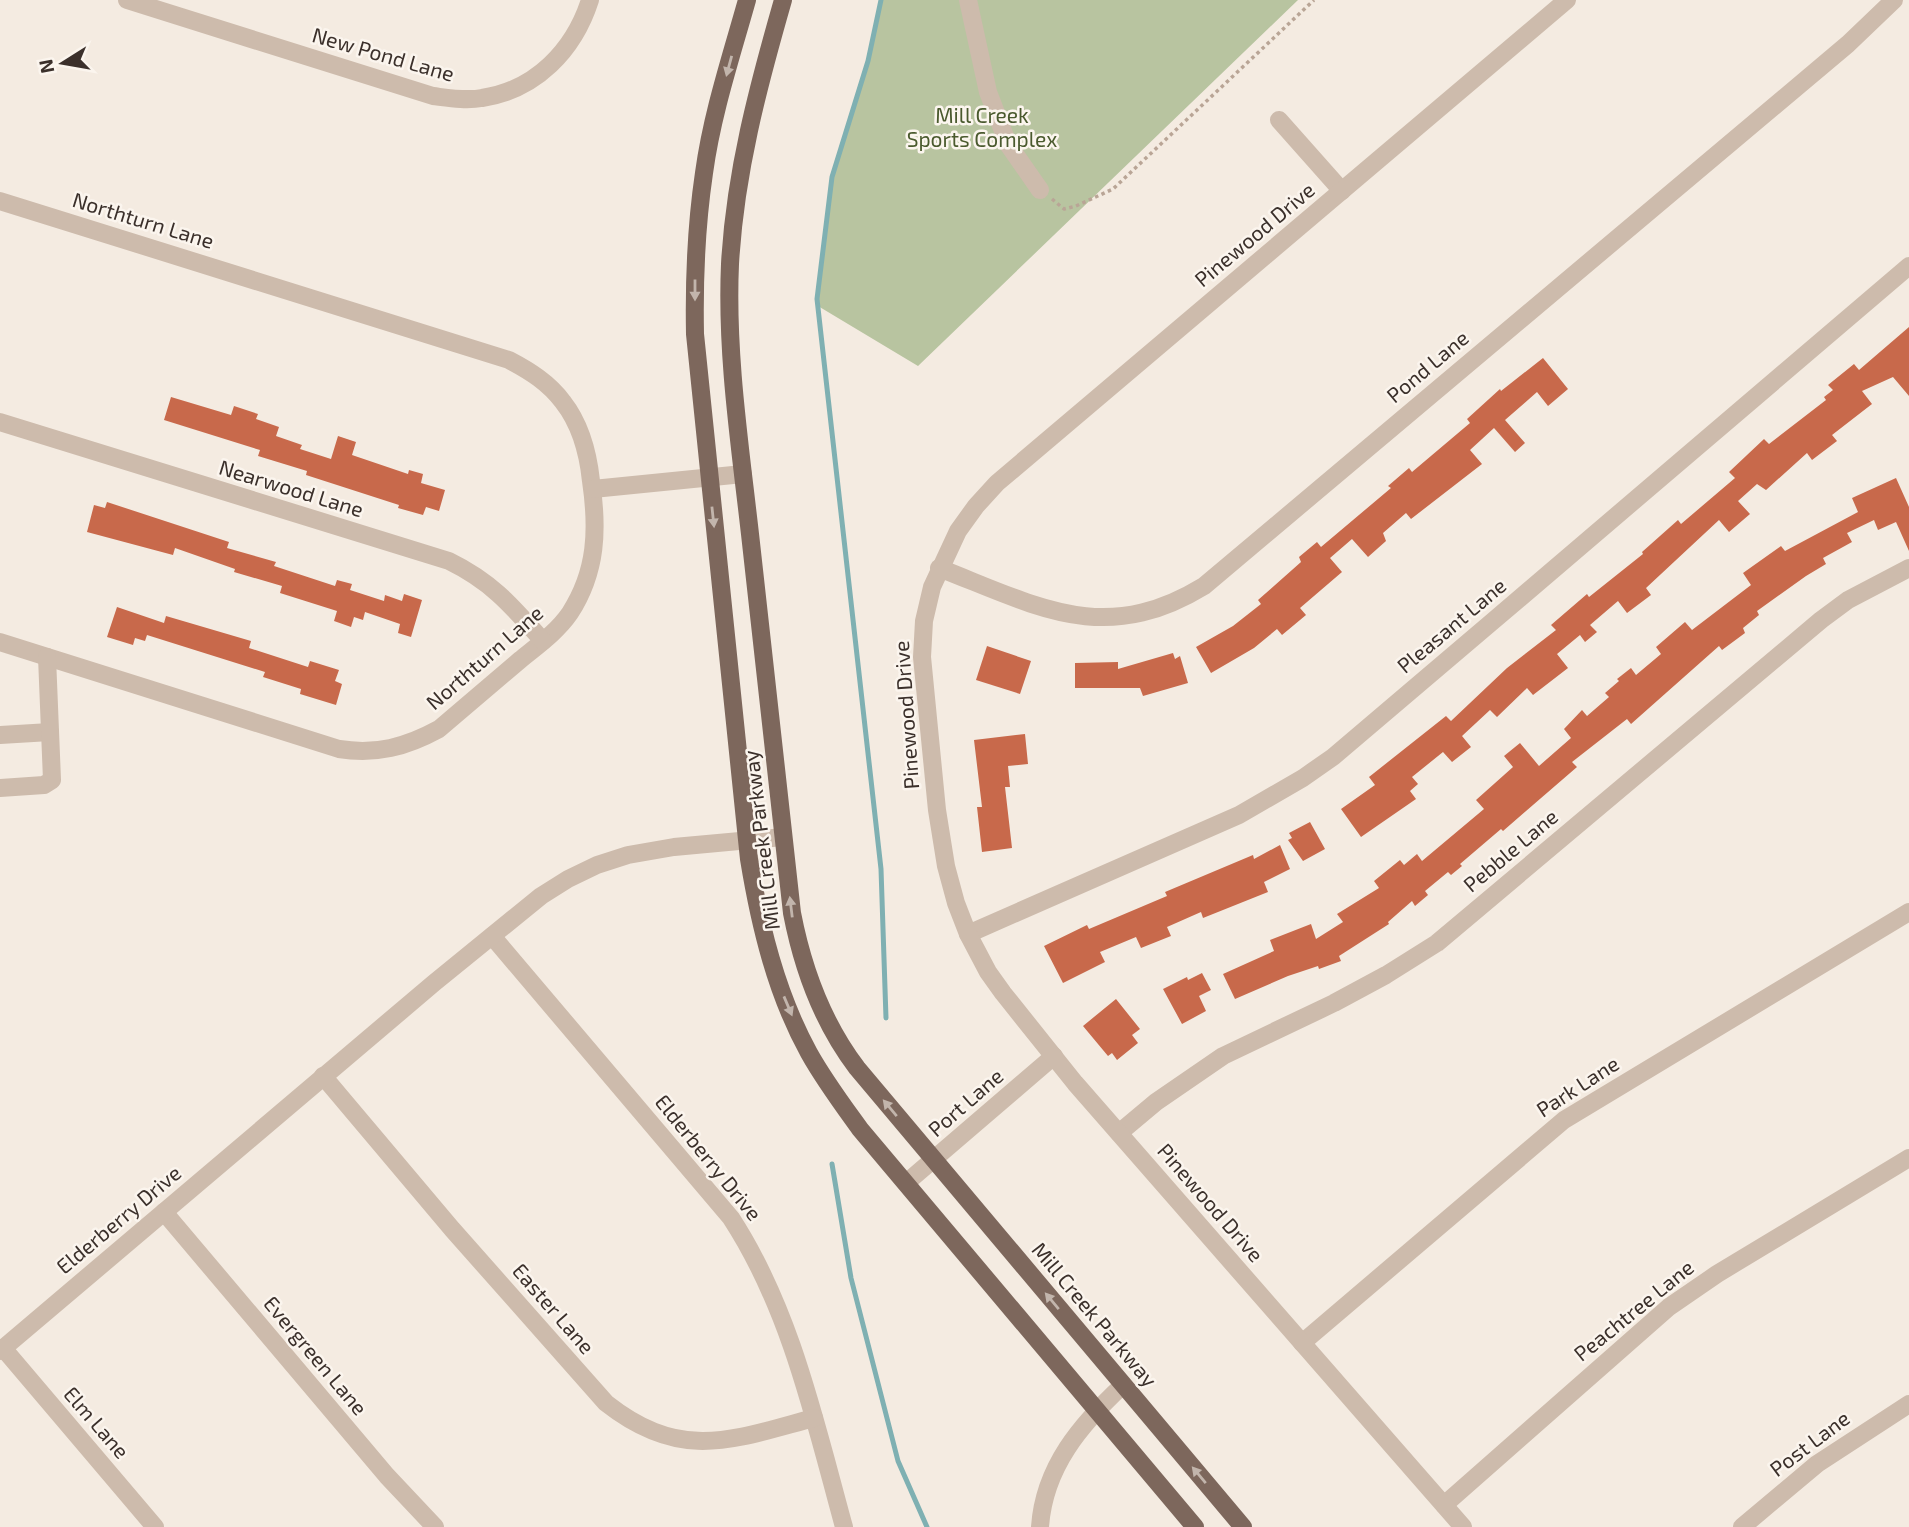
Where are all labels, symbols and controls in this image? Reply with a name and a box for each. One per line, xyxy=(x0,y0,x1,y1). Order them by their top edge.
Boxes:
street label: New Pond Lane xyxy=(310,21,457,86)
north arrow xyxy=(28,28,98,98)
one-way arrow xyxy=(723,56,733,77)
text: N xyxy=(33,57,58,75)
park label: Mill Creek Sports Complex xyxy=(907,102,1057,151)
street label: Pinewood Drive xyxy=(1189,176,1319,291)
street label: Northturn Lane xyxy=(70,186,217,253)
one-way arrow xyxy=(689,279,700,301)
street label: Pond Lane xyxy=(1381,324,1473,407)
street label: Nearwood Lane xyxy=(216,454,367,521)
one-way arrow xyxy=(708,506,719,528)
street label: Pleasant Lane xyxy=(1392,572,1511,678)
street label: Northturn Lane xyxy=(421,599,547,714)
street label: Pinewood Drive xyxy=(888,640,923,790)
street label: Mill Creek Parkway xyxy=(737,749,784,931)
street label: Pebble Lane xyxy=(1458,803,1562,897)
one-way arrow xyxy=(786,896,797,918)
one-way arrow xyxy=(782,996,794,1016)
street label: Park Lane xyxy=(1531,1050,1623,1122)
street label: Port Lane xyxy=(922,1063,1008,1141)
street label: Elderberry Drive xyxy=(651,1089,768,1225)
one-way arrow xyxy=(882,1099,898,1117)
street label: Pinewood Drive xyxy=(1153,1138,1269,1266)
street label: Elderberry Drive xyxy=(51,1159,185,1278)
street label: Mill Creek Parkway xyxy=(1027,1237,1163,1391)
street label: Peachtree Lane xyxy=(1568,1254,1698,1366)
street label: Easter Lane xyxy=(508,1258,600,1358)
street label: Evergreen Lane xyxy=(259,1291,373,1420)
one-way arrow xyxy=(1044,1292,1060,1310)
street label: Elm Lane xyxy=(59,1381,135,1463)
street label: Post Lane xyxy=(1764,1405,1854,1481)
one-way arrow xyxy=(1192,1466,1207,1483)

